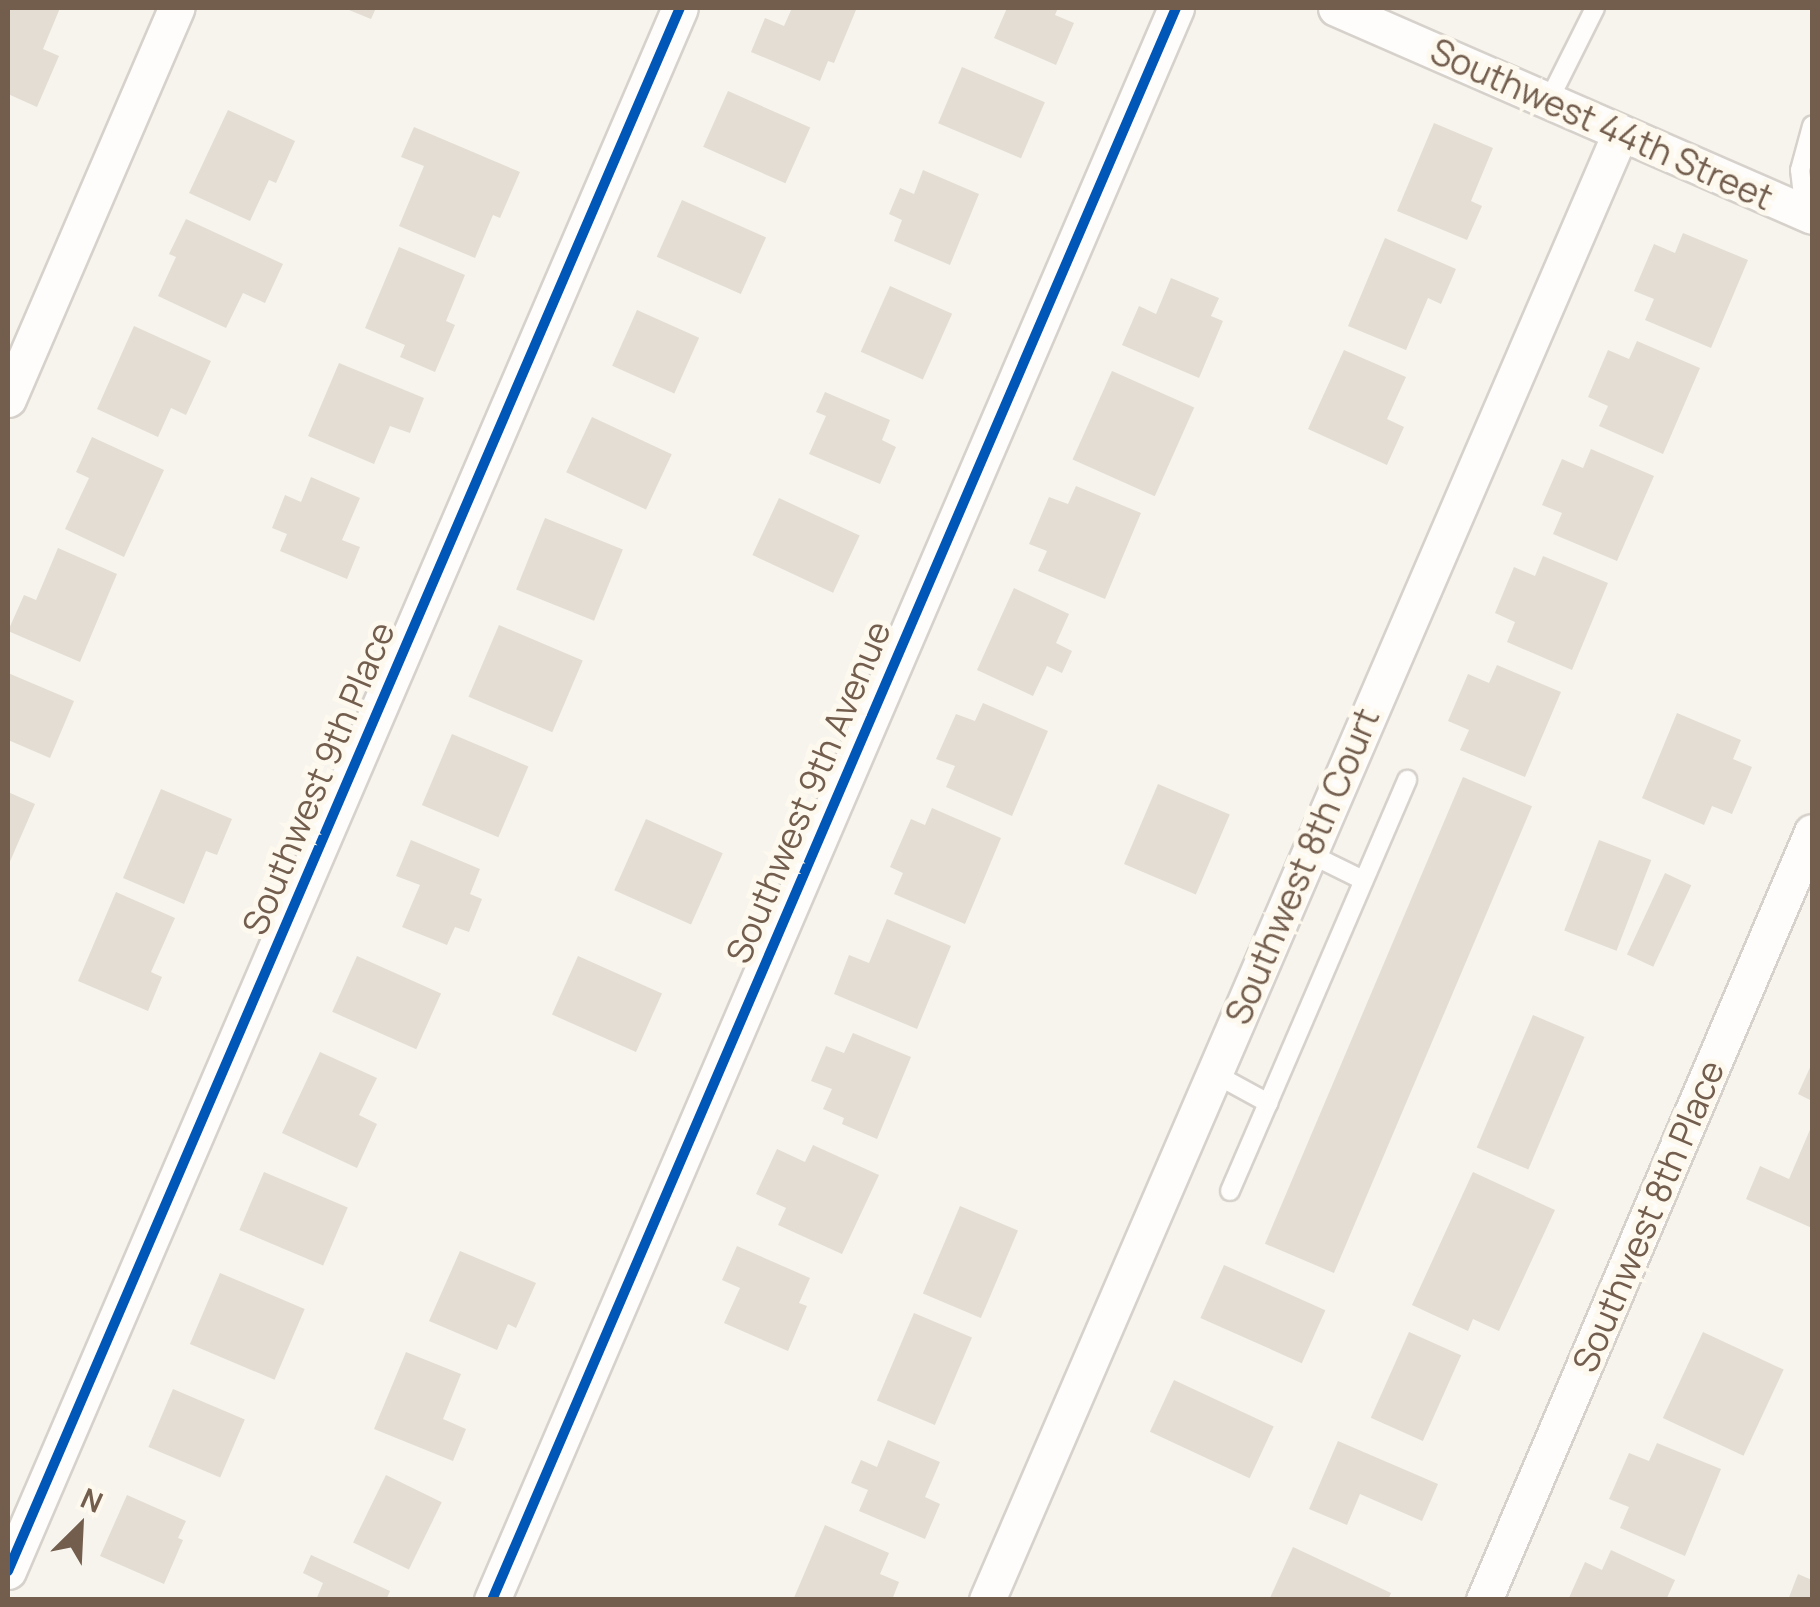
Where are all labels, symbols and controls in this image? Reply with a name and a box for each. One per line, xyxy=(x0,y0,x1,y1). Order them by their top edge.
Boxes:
street label: Southwest 44th Street xyxy=(1424,30,1780,218)
street label: Southwest 9th Place xyxy=(233,615,403,941)
street label: Southwest 9th Avenue xyxy=(717,615,899,969)
street label: Southwest 8th Court xyxy=(1216,702,1388,1030)
street label: Southwest 8th Place xyxy=(1563,1054,1733,1378)
north arrow xyxy=(30,1477,130,1577)
text: N xyxy=(75,1478,109,1521)

